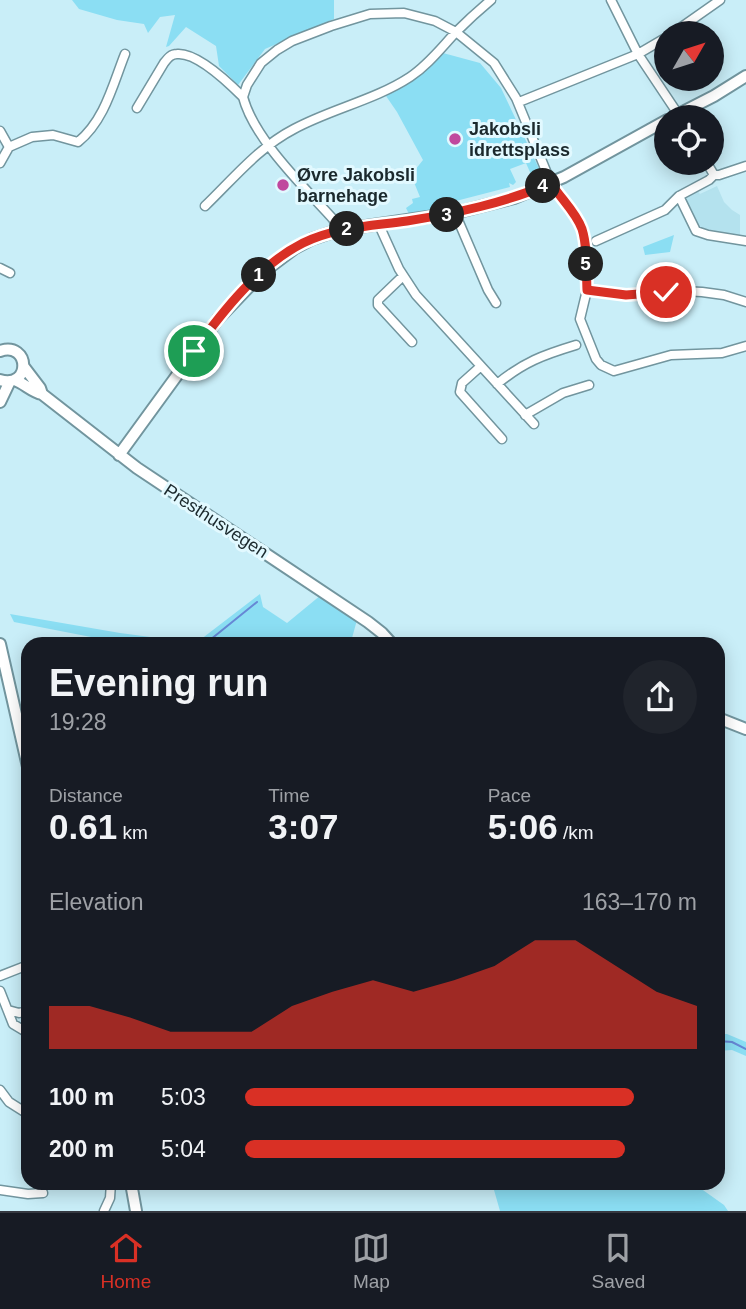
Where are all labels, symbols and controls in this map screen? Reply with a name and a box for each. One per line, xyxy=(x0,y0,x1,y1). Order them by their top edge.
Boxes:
north arrow xyxy=(654,21,724,91)
map controls xyxy=(654,21,724,175)
button: locate xyxy=(654,105,724,175)
place label: Jakobsli idrettsplass xyxy=(469,119,570,160)
marker: Jakobsli idrettsplass xyxy=(447,131,463,147)
place label: Øvre Jakobsli barnehage xyxy=(297,165,415,206)
pin: 4 xyxy=(526,168,560,204)
text: 4 xyxy=(537,175,548,196)
marker: Øvre Jakobsli barnehage xyxy=(275,177,291,193)
pin: 3 xyxy=(430,198,464,232)
text: 3 xyxy=(441,204,452,225)
pin: 2 xyxy=(330,212,364,246)
text: 2 xyxy=(341,218,352,239)
pin: 5 xyxy=(568,246,604,282)
text: 5 xyxy=(580,253,591,274)
pin: 1 xyxy=(242,258,276,292)
pin xyxy=(636,262,696,322)
text: 1 xyxy=(253,264,264,285)
icon: check xyxy=(647,273,685,311)
pin xyxy=(164,321,224,381)
icon: arrive xyxy=(175,332,213,370)
street label: Presthusvegen xyxy=(160,480,272,562)
button: share xyxy=(623,660,697,734)
text: Evening run xyxy=(49,662,269,704)
text: 19:28 xyxy=(49,709,107,735)
text: Distance xyxy=(49,785,123,806)
text: Time xyxy=(268,785,310,806)
text: Pace xyxy=(488,785,531,806)
text: 0.61 xyxy=(49,807,117,846)
text: 3:07 xyxy=(268,807,338,846)
text: 5:06 xyxy=(488,807,558,846)
text: km xyxy=(117,822,148,843)
text: /km xyxy=(558,822,594,843)
text: Elevation xyxy=(49,889,144,915)
text: 163–170 m xyxy=(582,889,697,915)
text: 100 m xyxy=(49,1084,114,1110)
text: 5:03 xyxy=(161,1084,206,1110)
text: 200 m xyxy=(49,1136,114,1162)
text: 5:04 xyxy=(161,1136,206,1162)
tab: Home xyxy=(101,1229,151,1293)
tab: Map xyxy=(352,1229,390,1293)
tab: Saved xyxy=(592,1229,645,1293)

